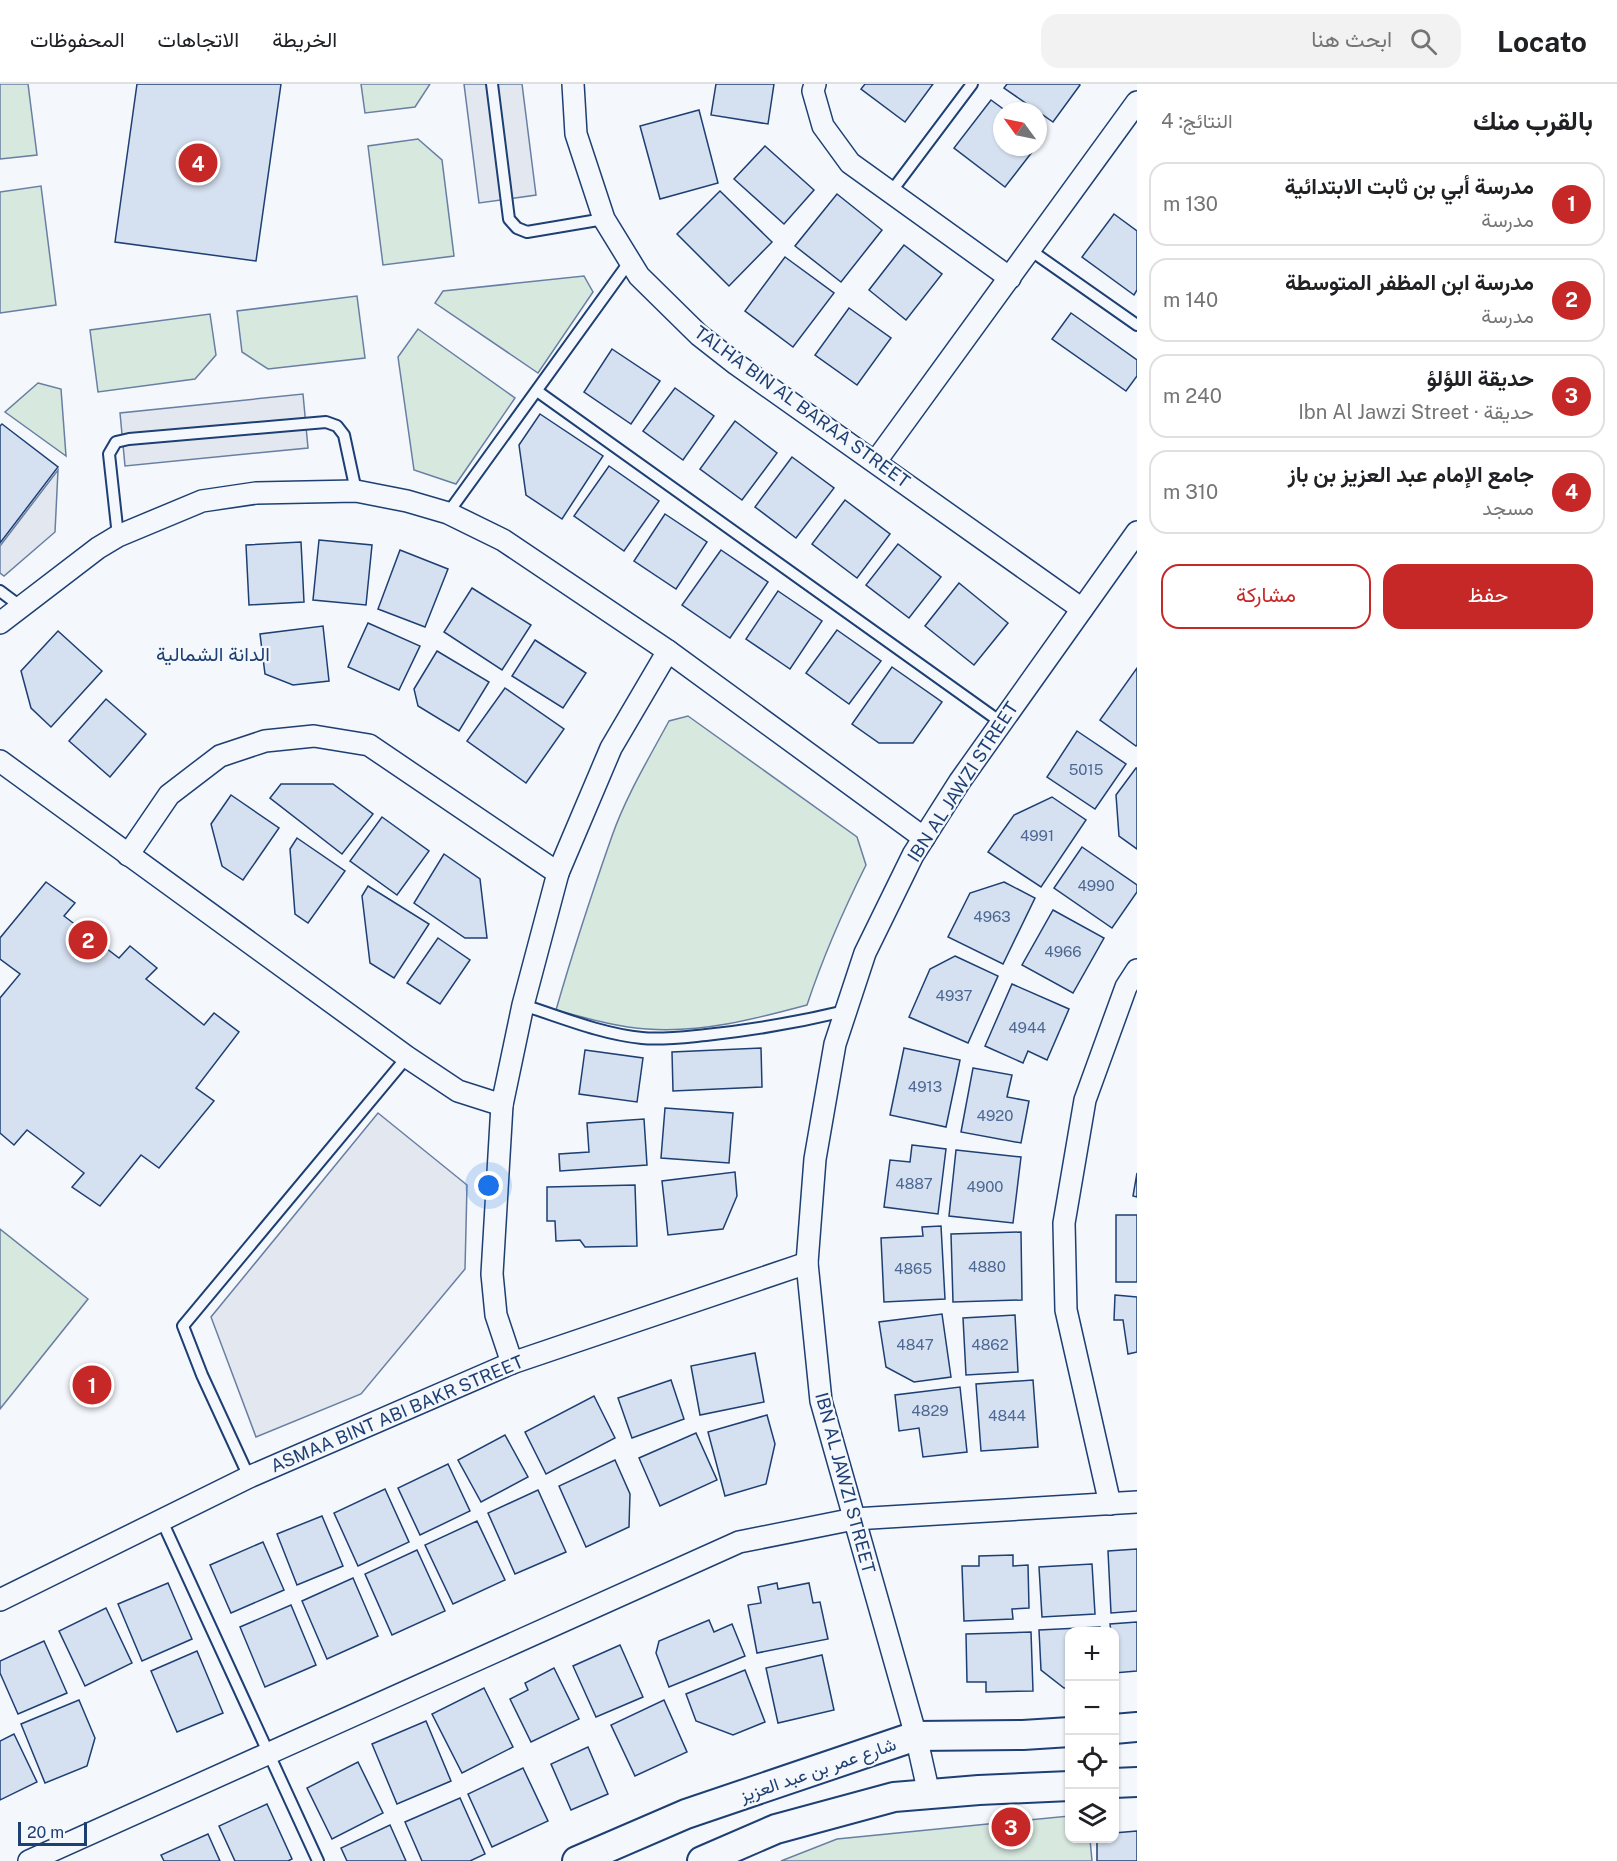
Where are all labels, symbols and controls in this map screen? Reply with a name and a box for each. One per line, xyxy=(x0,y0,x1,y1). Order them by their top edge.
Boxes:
search box xyxy=(1041,14,1461,68)
icon: search xyxy=(1407,25,1440,58)
text: Locato xyxy=(1497,25,1587,58)
text: ابحث هنا xyxy=(1311,26,1392,52)
text: المحفوظات xyxy=(30,27,125,52)
text: الاتجاهات xyxy=(158,27,239,52)
text: الخريطة xyxy=(272,27,337,52)
north arrow xyxy=(993,102,1047,156)
text: بالقرب منك xyxy=(1473,105,1593,136)
text: النتائج: 4 xyxy=(1161,109,1233,133)
pin: 4 xyxy=(178,140,218,185)
text: مدرسة أبي بن ثابت الابتدائية xyxy=(1285,173,1534,199)
text: 130 m xyxy=(1163,192,1218,216)
text: 1 xyxy=(1567,192,1576,216)
text: مدرسة xyxy=(1481,208,1534,232)
text: مدرسة ابن المظفر المتوسطة xyxy=(1285,269,1534,295)
text: 140 m xyxy=(1163,288,1218,312)
text: 2 xyxy=(1565,288,1578,312)
text: مدرسة xyxy=(1481,304,1534,328)
street label: TALHA BIN AL BARAA STREET xyxy=(690,321,914,492)
text: حديقة اللؤلؤ xyxy=(1427,365,1534,391)
text: 240 m xyxy=(1163,384,1222,408)
text: 3 xyxy=(1565,384,1578,408)
text: حديقة · Ibn Al Jawzi Street xyxy=(1298,400,1534,424)
text: جامع الإمام عبد العزيز بن باز xyxy=(1288,461,1534,487)
text: 310 m xyxy=(1163,480,1218,504)
text: 4 xyxy=(1565,480,1578,504)
text: مسجد xyxy=(1482,496,1534,520)
button: مشاركة xyxy=(1161,564,1371,629)
button: حفظ xyxy=(1383,564,1593,629)
district label: الدانة الشمالية xyxy=(156,642,270,666)
street label: IBN AL JAWZI STREET xyxy=(903,698,1022,866)
house number: 5015 xyxy=(1069,761,1103,778)
house number: 4991 xyxy=(1020,827,1054,844)
house number: 4990 xyxy=(1077,877,1115,894)
house number: 4963 xyxy=(973,908,1011,925)
pin: 2 xyxy=(68,918,107,962)
house number: 4966 xyxy=(1044,943,1082,960)
house number: 4937 xyxy=(936,987,972,1004)
house number: 4944 xyxy=(1008,1019,1046,1036)
house number: 4913 xyxy=(908,1078,942,1095)
house number: 4920 xyxy=(977,1107,1013,1124)
your location xyxy=(474,1171,503,1200)
house number: 4887 xyxy=(895,1175,933,1192)
house number: 4900 xyxy=(967,1178,1003,1195)
house number: 4880 xyxy=(968,1258,1006,1275)
house number: 4865 xyxy=(894,1260,932,1277)
house number: 4847 xyxy=(896,1336,934,1353)
house number: 4862 xyxy=(971,1336,1009,1353)
street label: ASMAA BINT ABI BAKR STREET xyxy=(267,1351,527,1476)
pin: 1 xyxy=(72,1362,112,1408)
street label: IBN AL JAWZI STREET xyxy=(811,1390,880,1576)
house number: 4829 xyxy=(911,1402,949,1419)
house number: 4844 xyxy=(988,1407,1026,1424)
map controls xyxy=(1065,1627,1119,1843)
button: + xyxy=(1065,1627,1119,1681)
button: − xyxy=(1065,1681,1119,1735)
street label: شارع عمر بن عبد العزيز xyxy=(736,1733,899,1808)
button: locate xyxy=(1065,1735,1119,1789)
button: layers xyxy=(1065,1789,1119,1843)
pin: 3 xyxy=(992,1804,1030,1850)
scale bar xyxy=(18,1819,87,1846)
text: 20 m xyxy=(27,1823,64,1842)

